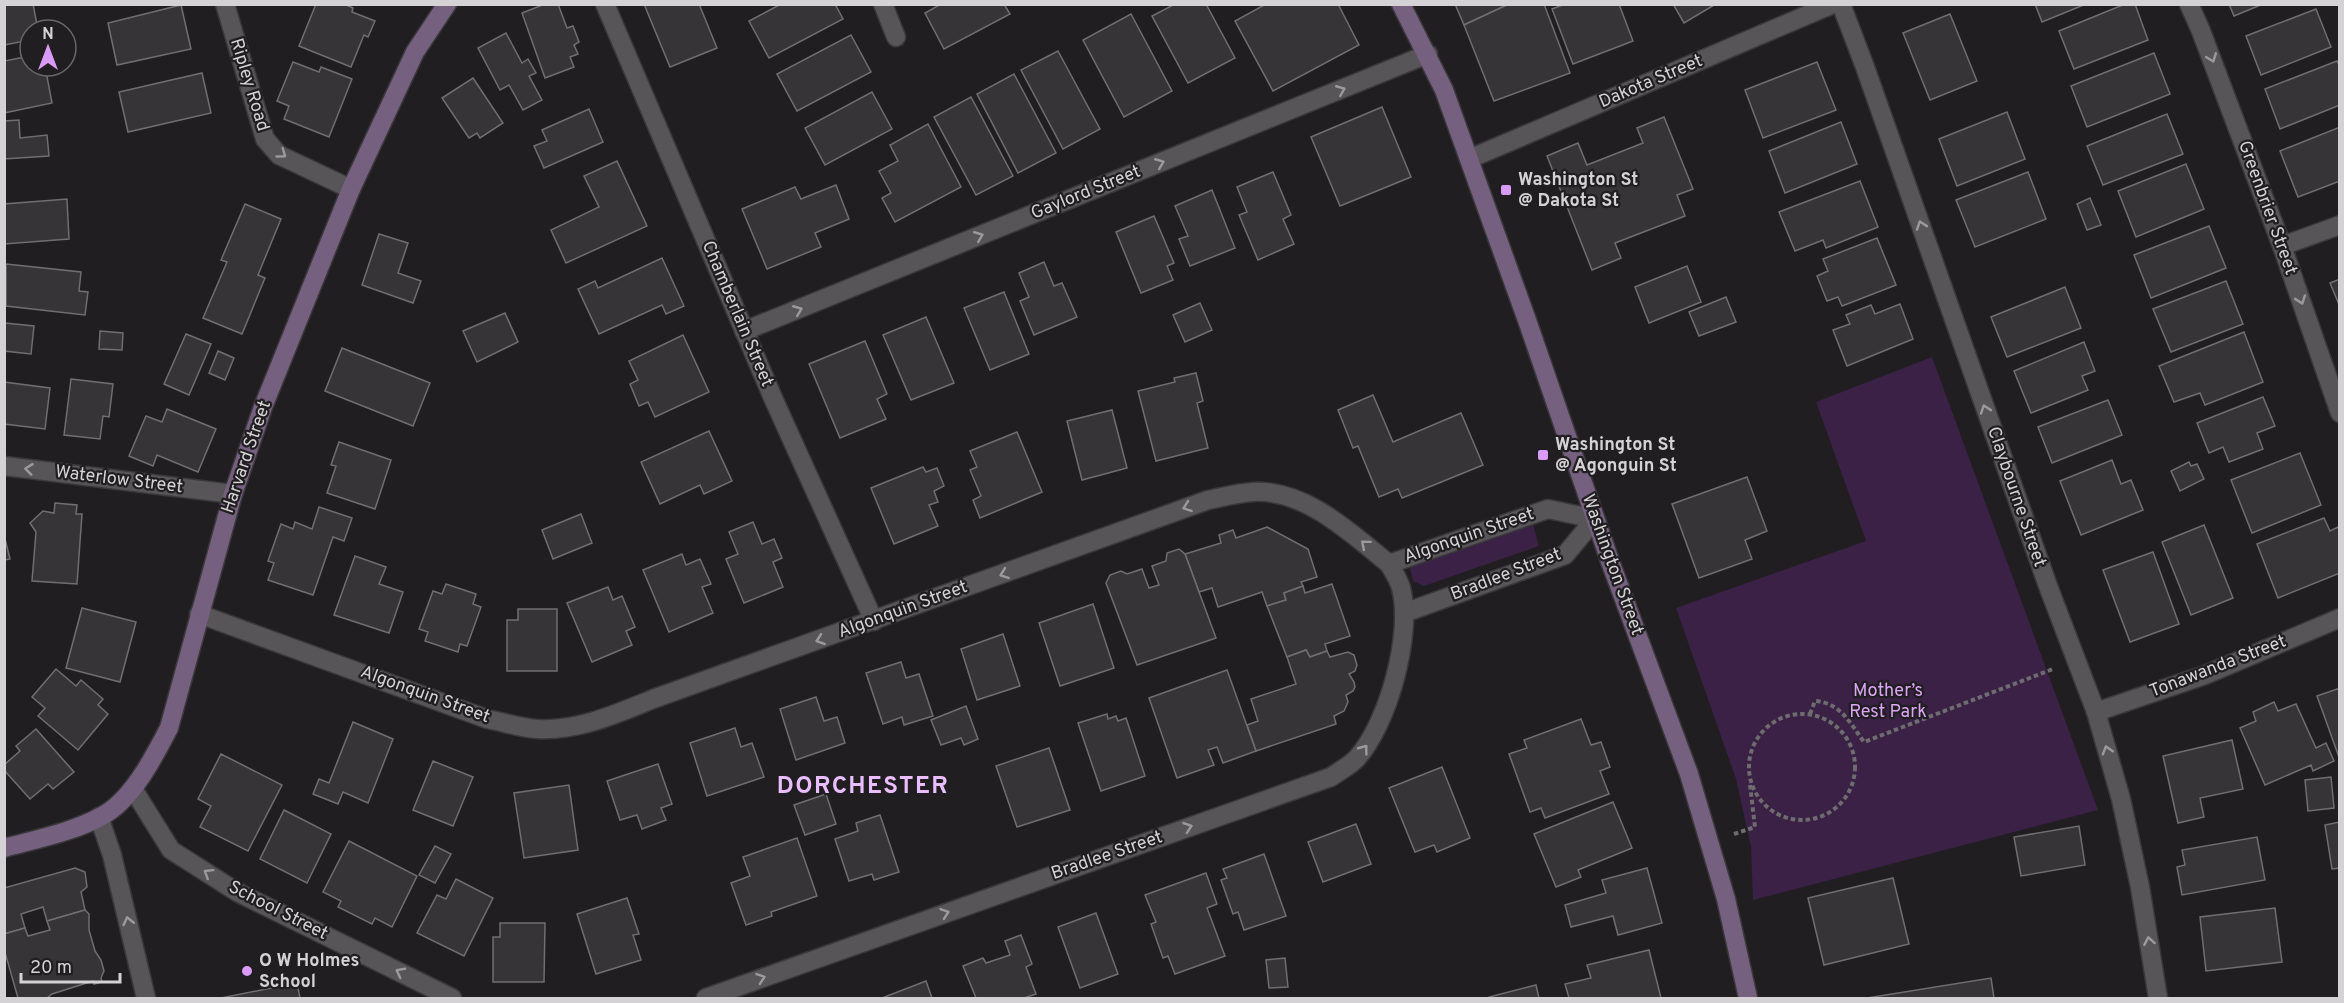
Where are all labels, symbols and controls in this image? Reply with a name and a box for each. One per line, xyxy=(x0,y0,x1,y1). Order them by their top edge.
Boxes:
north arrow xyxy=(18,18,78,78)
text: N xyxy=(42,25,54,45)
street label: Ripley Road xyxy=(224,36,274,134)
street label: Dakota Street xyxy=(1596,50,1706,114)
one-way arrow xyxy=(2204,52,2217,63)
one-way arrow xyxy=(1334,85,1345,97)
street label: Greenbrier Street xyxy=(2232,138,2302,278)
one-way arrow xyxy=(275,147,286,158)
one-way arrow xyxy=(1154,158,1165,170)
street label: Gaylord Street xyxy=(1028,161,1144,225)
place label: Washington St @ Dakota St xyxy=(1518,169,1638,213)
marker: Washington St @ Dakota St xyxy=(1499,183,1513,197)
one-way arrow xyxy=(1915,220,1928,231)
one-way arrow xyxy=(973,231,984,244)
street label: Chamberlain Street xyxy=(696,237,778,391)
one-way arrow xyxy=(2294,294,2307,305)
one-way arrow xyxy=(792,305,803,317)
street label: Harvard Street xyxy=(217,397,277,517)
one-way arrow xyxy=(1980,404,1993,414)
street label: Claybourne Street xyxy=(1981,424,2051,570)
place label: Washington St @ Agonguin St xyxy=(1555,434,1677,478)
marker: Washington St @ Agonguin St xyxy=(1536,448,1550,462)
street label: Waterlow Street xyxy=(54,461,184,499)
one-way arrow xyxy=(24,463,33,476)
street label: Washington Street xyxy=(1576,491,1648,639)
one-way arrow xyxy=(1182,500,1193,513)
street label: Algonquin Street xyxy=(1401,503,1537,569)
one-way arrow xyxy=(1361,541,1372,552)
street label: Bradlee Street xyxy=(1447,543,1565,607)
one-way arrow xyxy=(999,566,1010,579)
street label: Algonquin Street xyxy=(835,576,971,644)
street label: Tonawanda Street xyxy=(2146,630,2290,704)
one-way arrow xyxy=(815,632,826,645)
street label: Algonquin Street xyxy=(357,661,493,729)
park label: Mother’s Rest Park xyxy=(1849,680,1927,724)
one-way arrow xyxy=(1357,745,1368,756)
one-way arrow xyxy=(2102,746,2114,756)
district label: DORCHESTER xyxy=(777,772,949,802)
one-way arrow xyxy=(1182,822,1193,835)
street label: Bradlee Street xyxy=(1048,826,1166,886)
one-way arrow xyxy=(204,869,214,881)
street label: School Street xyxy=(224,876,332,946)
one-way arrow xyxy=(939,908,950,921)
one-way arrow xyxy=(122,916,135,926)
one-way arrow xyxy=(2143,936,2156,946)
scale bar xyxy=(21,946,120,984)
place label: O W Holmes School xyxy=(259,950,359,994)
text: 20 m xyxy=(30,957,72,980)
marker: O W Holmes School xyxy=(240,964,254,978)
one-way arrow xyxy=(395,968,406,979)
one-way arrow xyxy=(755,973,766,986)

